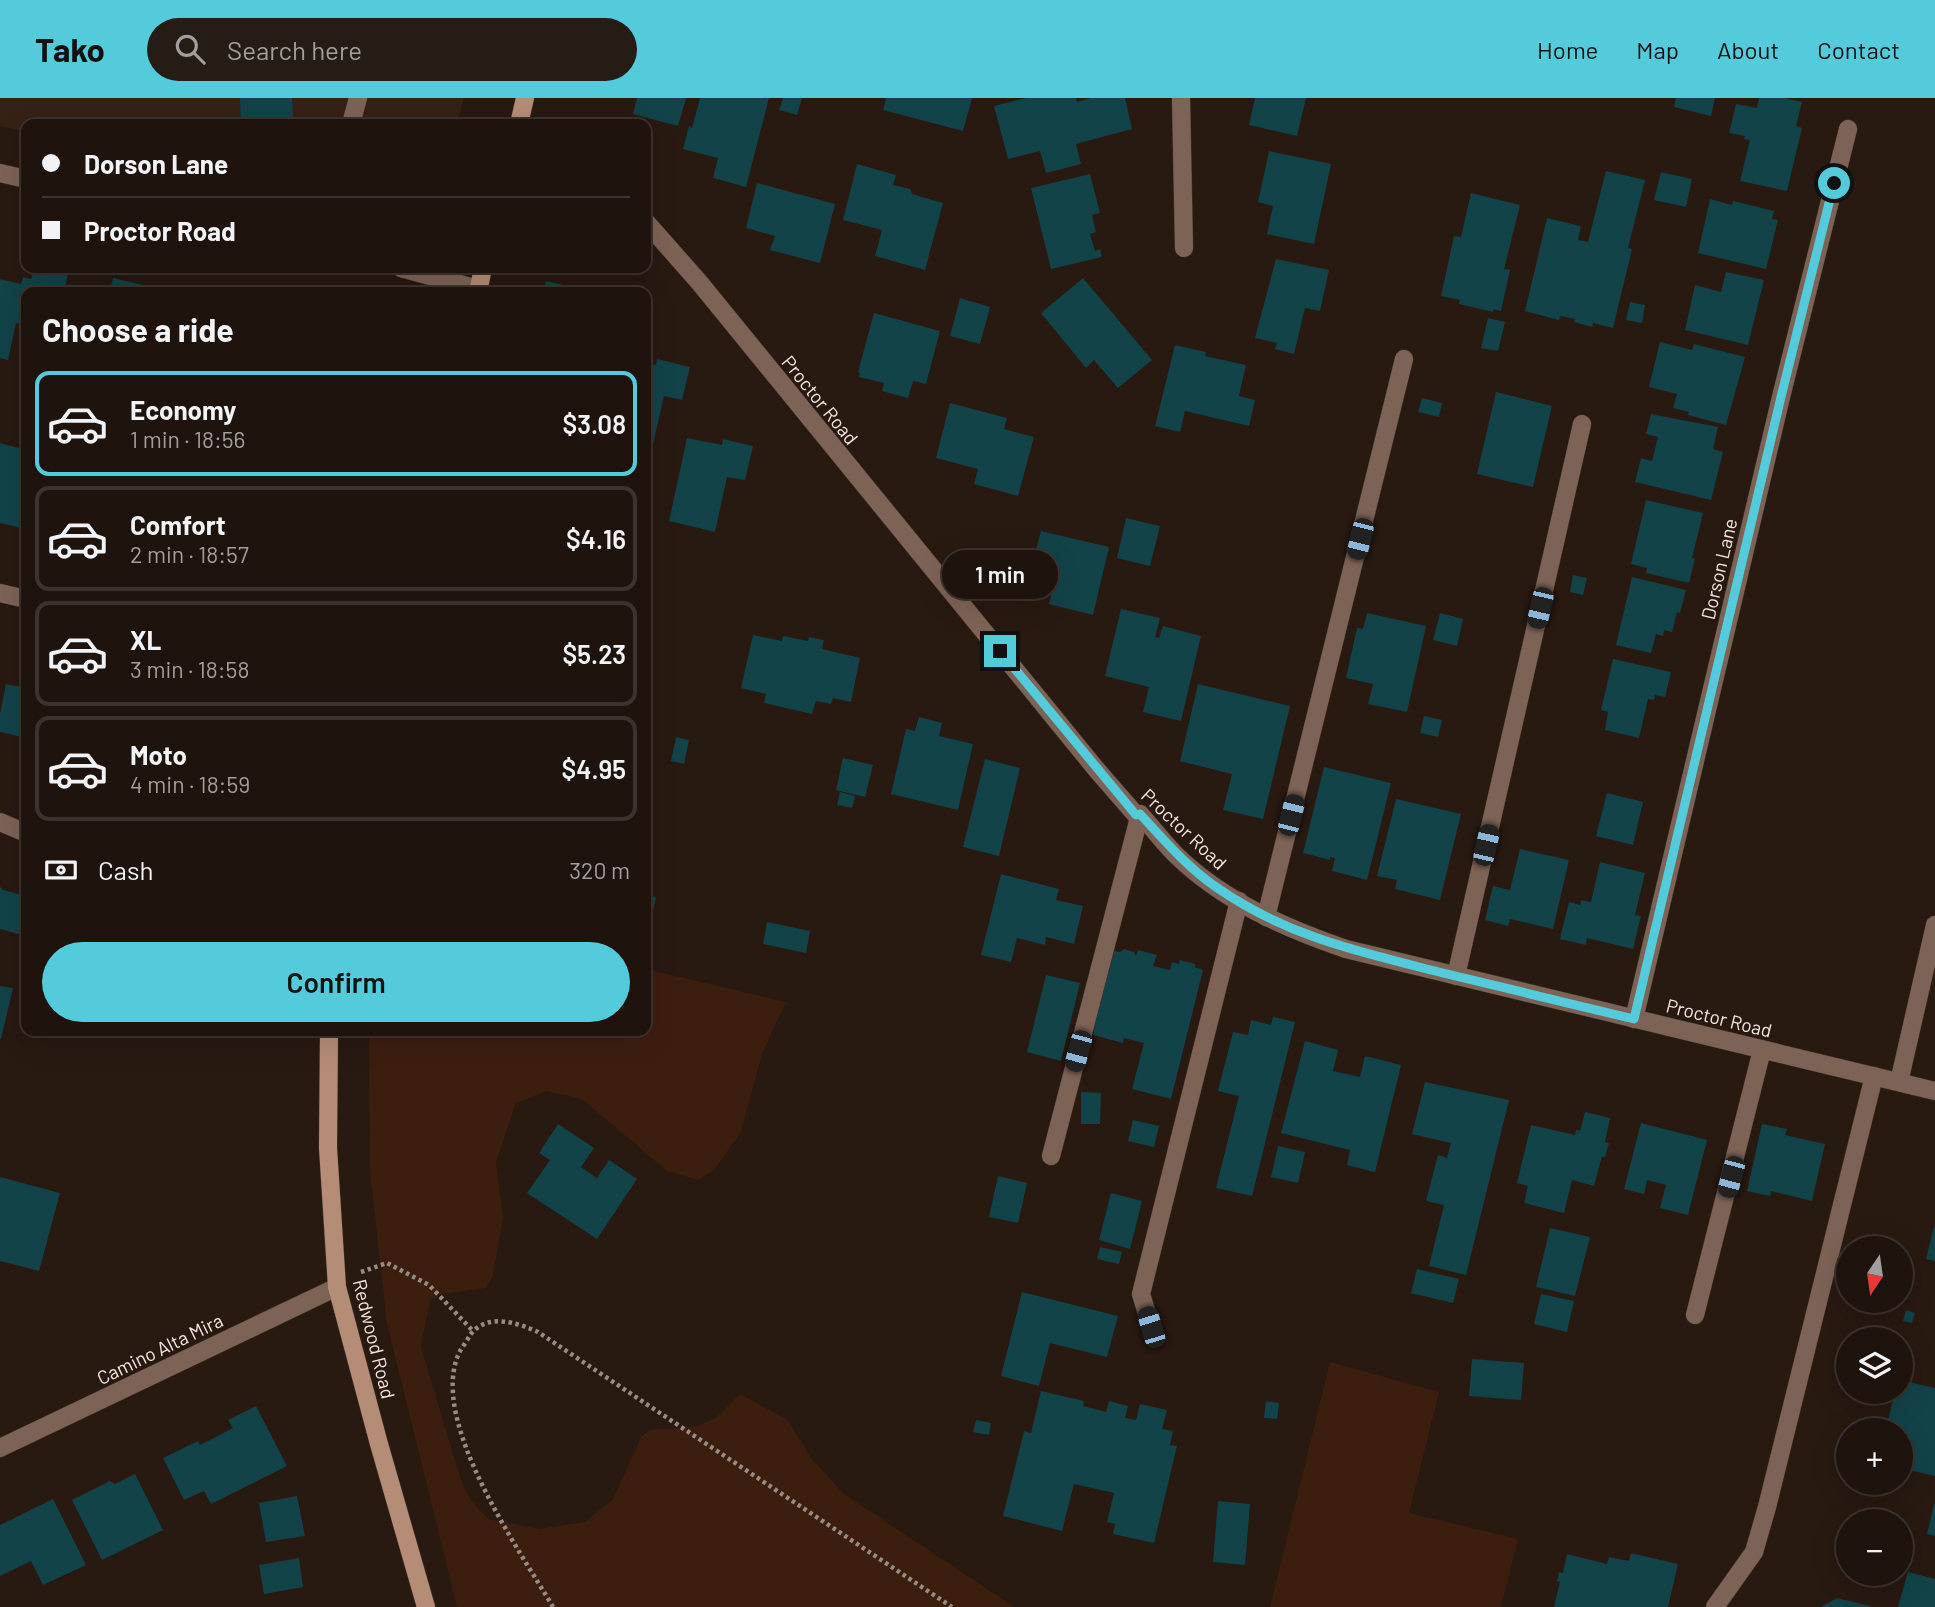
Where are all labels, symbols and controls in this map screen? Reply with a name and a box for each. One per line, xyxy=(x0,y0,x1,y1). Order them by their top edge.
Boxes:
search box xyxy=(147,18,637,81)
text: Tako xyxy=(35,29,105,69)
icon: search xyxy=(171,30,209,68)
text: Search here xyxy=(227,34,362,65)
text: Home xyxy=(1537,35,1598,64)
text: Map xyxy=(1636,35,1679,64)
text: About xyxy=(1717,35,1779,64)
text: Contact xyxy=(1817,35,1900,64)
text: Dorson Lane xyxy=(84,148,228,179)
route start xyxy=(1818,167,1850,199)
text: Proctor Road xyxy=(84,215,236,246)
text: Choose a ride xyxy=(42,310,234,348)
street label: Proctor Road xyxy=(777,350,863,449)
icon: car xyxy=(46,392,109,455)
text: Economy xyxy=(130,394,236,425)
text: $3.08 xyxy=(562,408,626,439)
text: 1 min · 18:56 xyxy=(130,425,245,453)
icon: car xyxy=(46,507,109,570)
text: Comfort xyxy=(130,509,226,540)
car xyxy=(1345,516,1376,562)
street label: Dorson Lane xyxy=(1696,516,1741,622)
text: $4.16 xyxy=(566,523,626,554)
text: 2 min · 18:57 xyxy=(130,540,249,568)
callout: 1 min xyxy=(942,550,1058,598)
text: 1 min xyxy=(975,560,1025,588)
car xyxy=(1526,585,1555,631)
icon: car xyxy=(46,622,109,685)
text: XL xyxy=(130,624,161,655)
route end xyxy=(984,635,1016,667)
text: $5.23 xyxy=(563,638,626,669)
text: 3 min · 18:58 xyxy=(130,655,249,683)
icon: car xyxy=(46,737,109,800)
text: Moto xyxy=(130,739,187,770)
text: $4.95 xyxy=(561,753,626,784)
text: 4 min · 18:59 xyxy=(130,770,250,798)
street label: Proctor Road xyxy=(1137,783,1232,874)
car xyxy=(1276,792,1307,838)
car xyxy=(1472,822,1501,868)
icon: cash xyxy=(42,851,80,889)
text: Cash xyxy=(98,854,153,885)
text: 320 m xyxy=(569,856,630,884)
button: Confirm xyxy=(42,942,630,1022)
street label: Proctor Road xyxy=(1664,993,1774,1042)
car xyxy=(1063,1028,1094,1074)
car xyxy=(1716,1154,1747,1200)
north arrow xyxy=(1836,1236,1913,1312)
map controls xyxy=(1836,1236,1913,1586)
street label: Redwood Road xyxy=(349,1277,400,1401)
car xyxy=(1135,1304,1168,1350)
street label: Camino Alta Mira xyxy=(93,1308,227,1389)
button: layers xyxy=(1836,1327,1913,1404)
button: + xyxy=(1836,1418,1913,1495)
button: − xyxy=(1836,1509,1913,1586)

